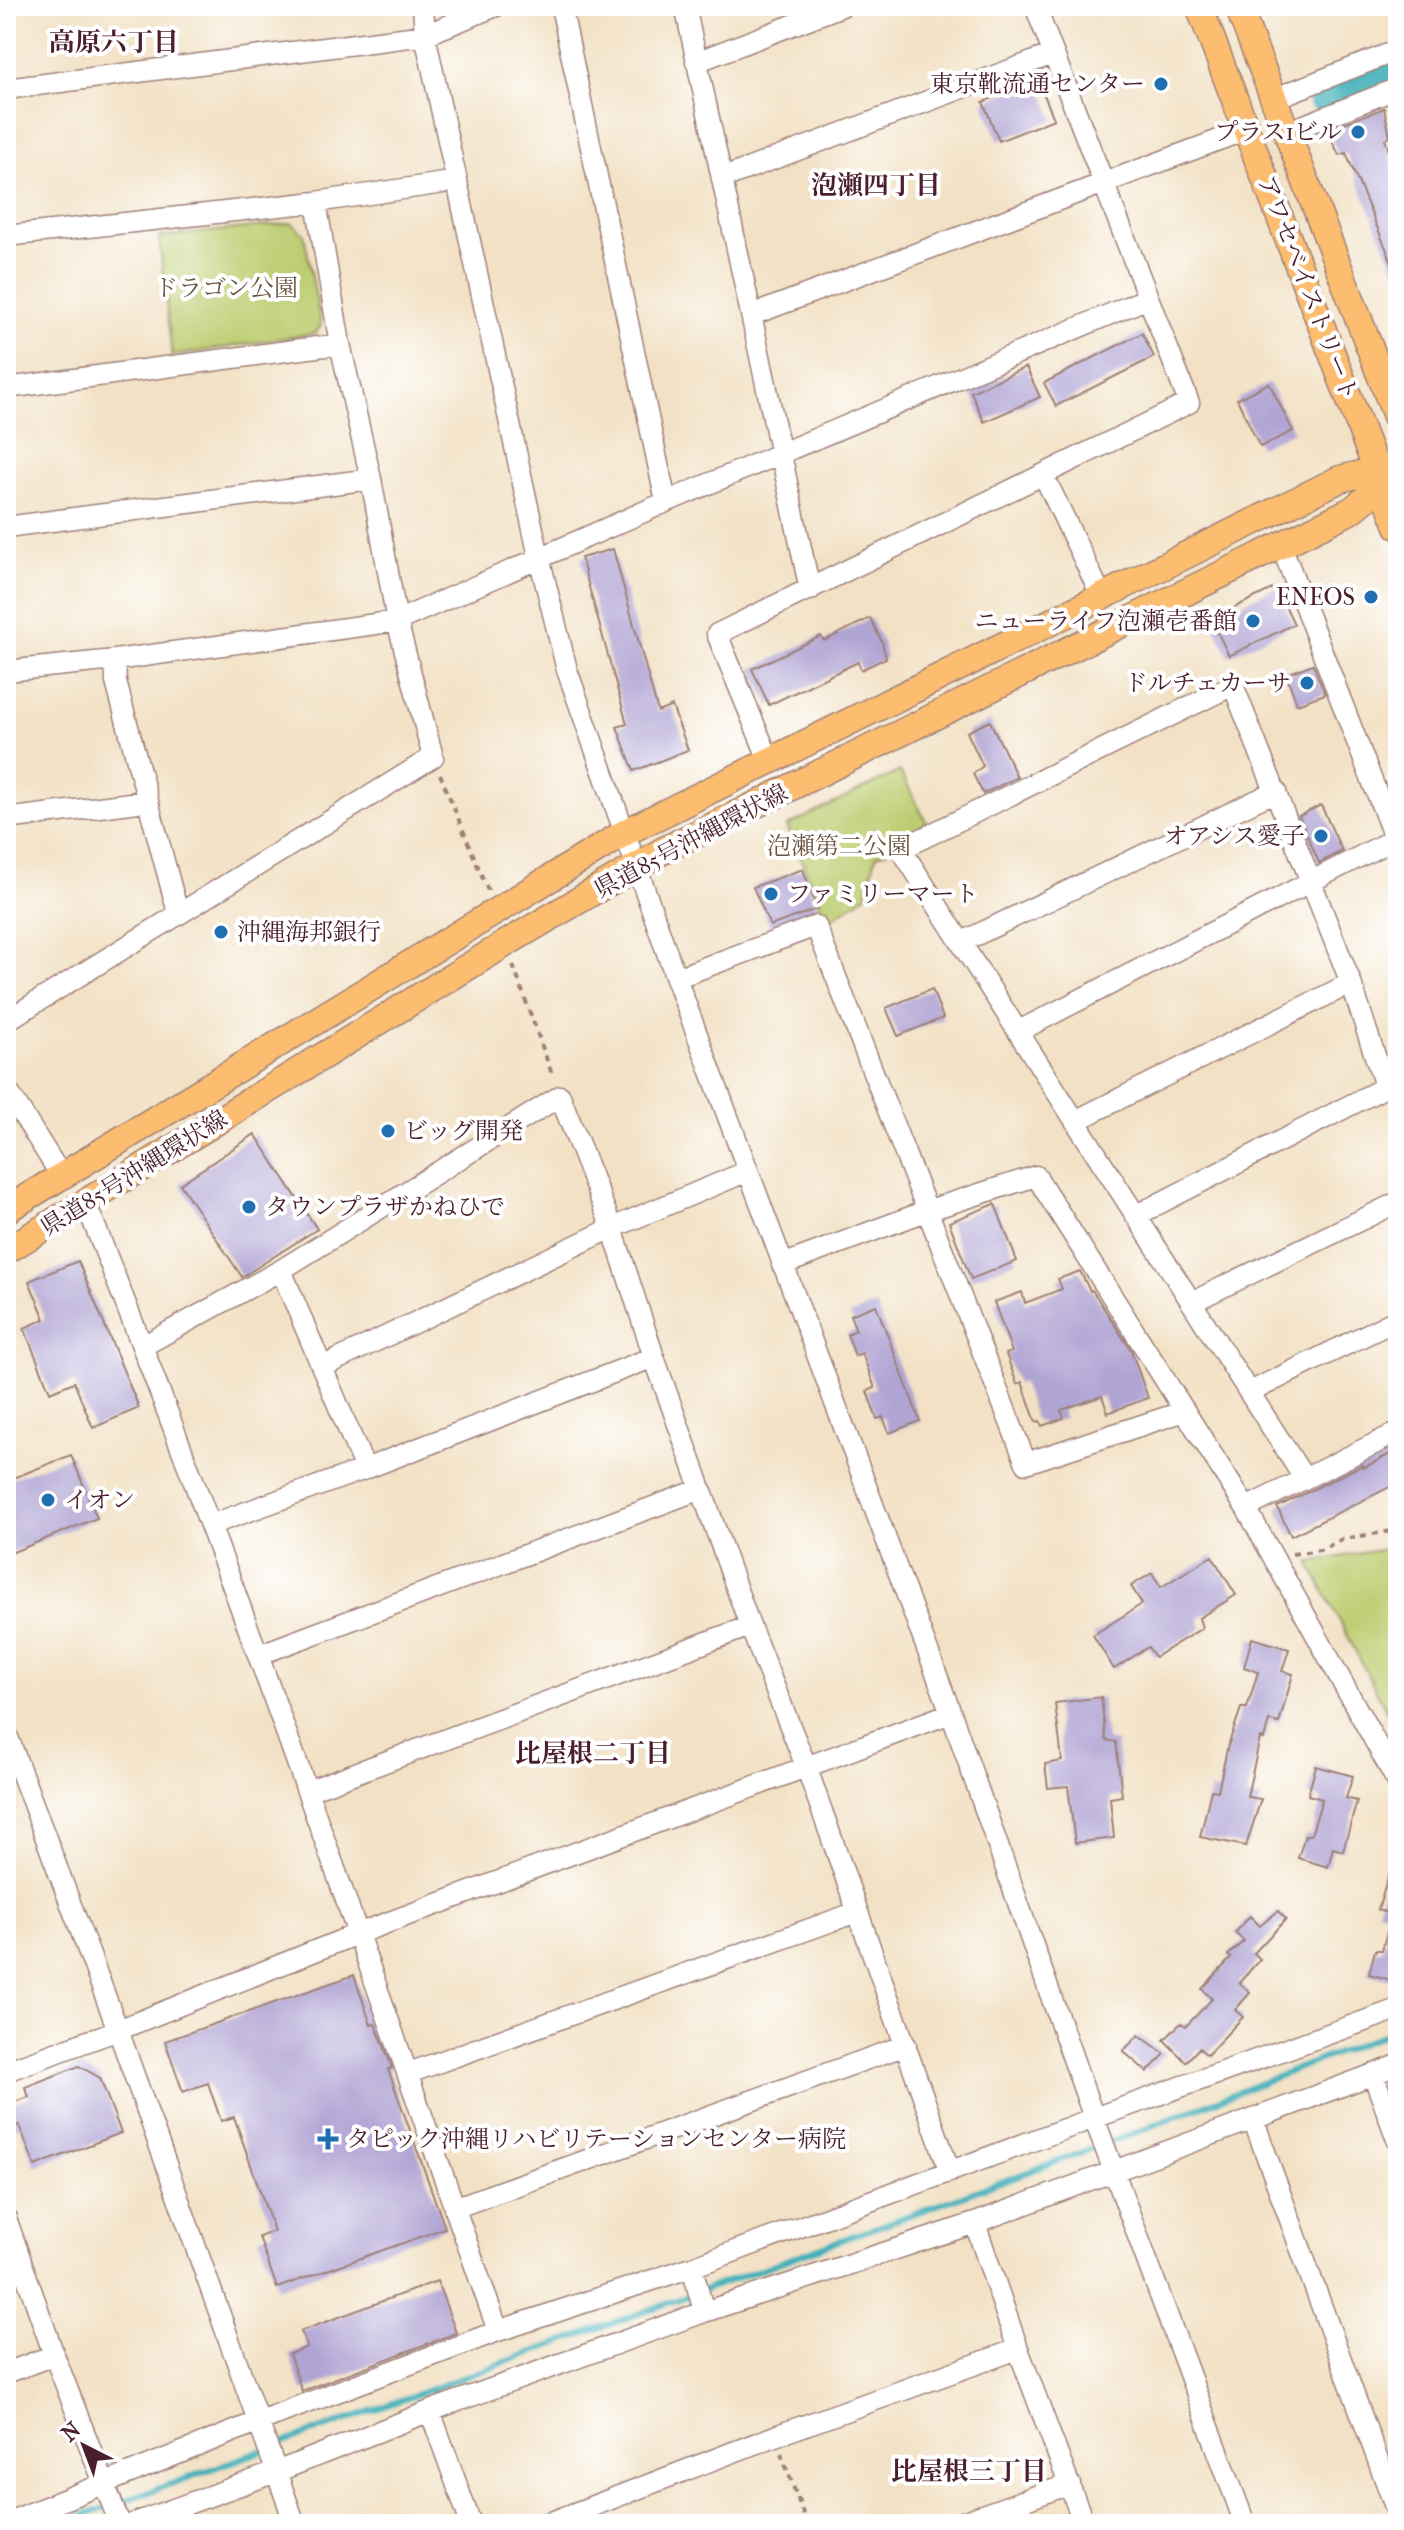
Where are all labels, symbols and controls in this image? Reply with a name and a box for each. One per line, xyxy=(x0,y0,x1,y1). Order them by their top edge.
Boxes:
district label: 高原六丁目 xyxy=(49,27,179,58)
place label: 東京靴流通センター xyxy=(930,70,1145,98)
marker: 東京靴流通センター xyxy=(1152,75,1170,93)
place label: プラス1ビル xyxy=(1214,118,1342,146)
marker: プラス1ビル xyxy=(1349,123,1367,141)
district label: 泡瀬四丁目 xyxy=(811,170,941,201)
street label: アワセベイストリート xyxy=(1252,171,1364,405)
park label: ドラゴン公園 xyxy=(154,274,298,302)
place label: ENEOS xyxy=(1276,583,1355,611)
marker: ENEOS xyxy=(1362,588,1380,606)
place label: ニューライフ泡瀬壱番館 xyxy=(974,607,1237,635)
marker: ニューライフ泡瀬壱番館 xyxy=(1244,612,1262,630)
place label: ドルチェカーサ xyxy=(1124,669,1291,697)
marker: ドルチェカーサ xyxy=(1298,674,1316,692)
street label: 県道85号沖縄環状線 xyxy=(590,778,792,904)
place label: オアシス愛子 xyxy=(1163,822,1305,850)
marker: オアシス愛子 xyxy=(1312,827,1330,845)
park label: 泡瀬第二公園 xyxy=(767,832,911,860)
place label: ファミリーマート xyxy=(787,880,979,908)
marker: ファミリーマート xyxy=(762,885,780,903)
place label: 沖縄海邦銀行 xyxy=(237,918,381,946)
marker: 沖縄海邦銀行 xyxy=(212,923,230,941)
street label: 県道85号沖縄環状線 xyxy=(36,1104,232,1242)
place label: ビッグ開発 xyxy=(404,1117,523,1145)
marker: ビッグ開発 xyxy=(379,1122,397,1140)
place label: タウンプラザかねひで xyxy=(265,1193,505,1221)
marker: タウンプラザかねひで xyxy=(240,1198,258,1216)
place label: イオン xyxy=(64,1486,135,1514)
marker: イオン xyxy=(39,1491,57,1509)
district label: 比屋根二丁目 xyxy=(515,1738,671,1769)
place label: タピック沖縄リハビリテーションセンター病院 xyxy=(346,2125,846,2153)
marker: タピック沖縄リハビリテーションセンター病院 xyxy=(317,2128,339,2150)
north arrow xyxy=(44,2406,124,2486)
text: N xyxy=(56,2416,86,2447)
district label: 比屋根三丁目 xyxy=(891,2456,1047,2487)

